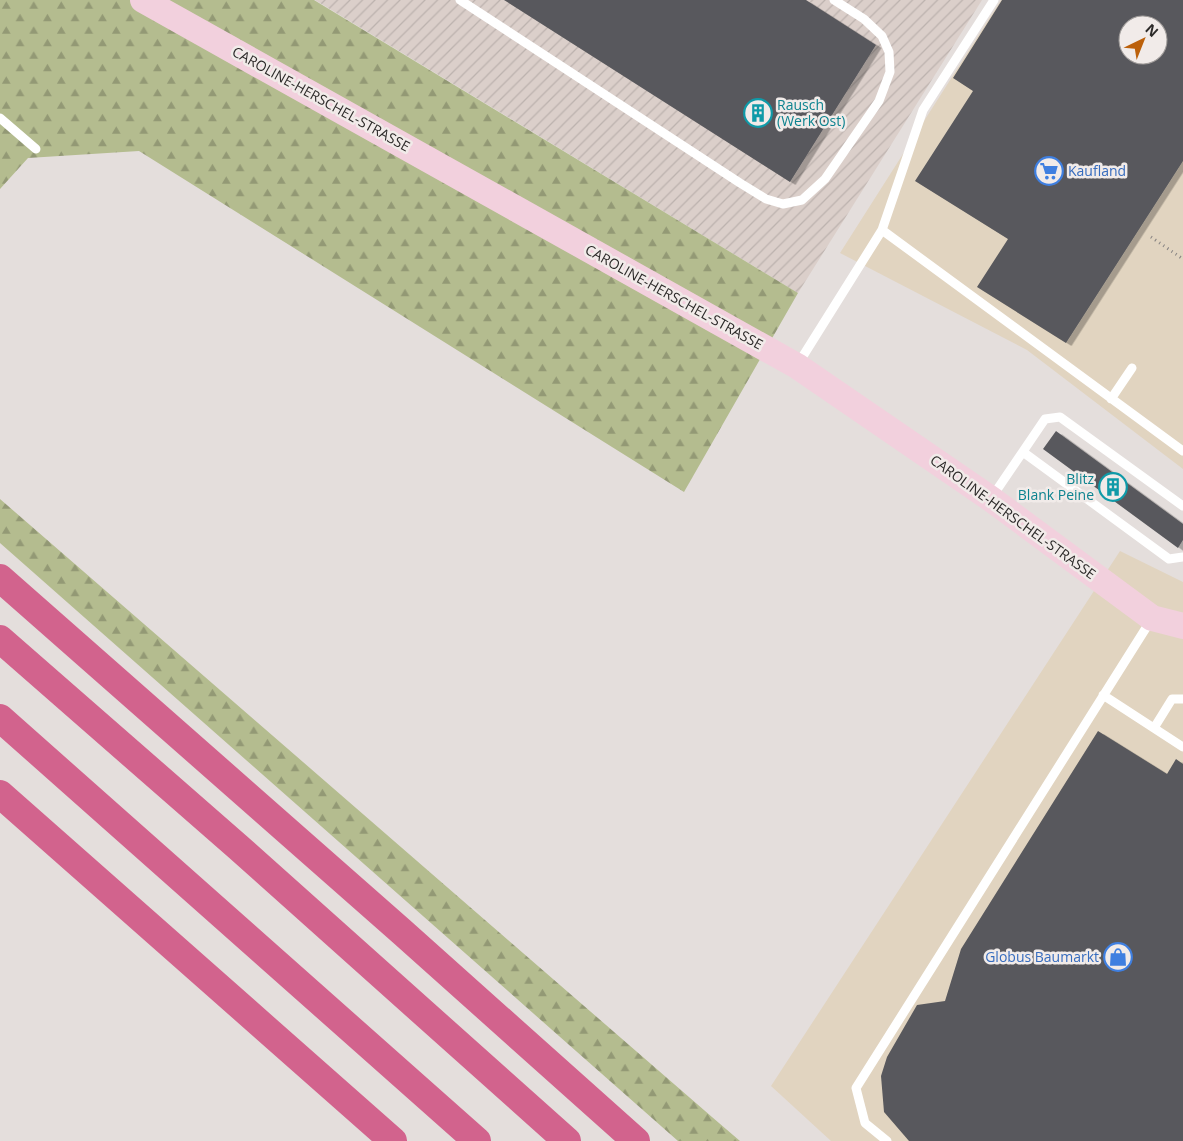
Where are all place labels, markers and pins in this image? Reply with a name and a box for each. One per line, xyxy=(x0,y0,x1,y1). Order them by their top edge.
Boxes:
place label: Rausch (Werk Ost) xyxy=(777,95,845,130)
building icon: Rausch (Werk Ost) xyxy=(743,98,773,128)
supermarket icon: Kaufland xyxy=(1034,156,1064,186)
place label: Kaufland xyxy=(1068,161,1126,180)
place label: Blitz Blank Peine xyxy=(1018,469,1094,504)
building icon: Blitz Blank Peine xyxy=(1098,472,1128,502)
shop icon: Globus Baumarkt xyxy=(1103,942,1133,972)
place label: Globus Baumarkt xyxy=(985,947,1099,966)

